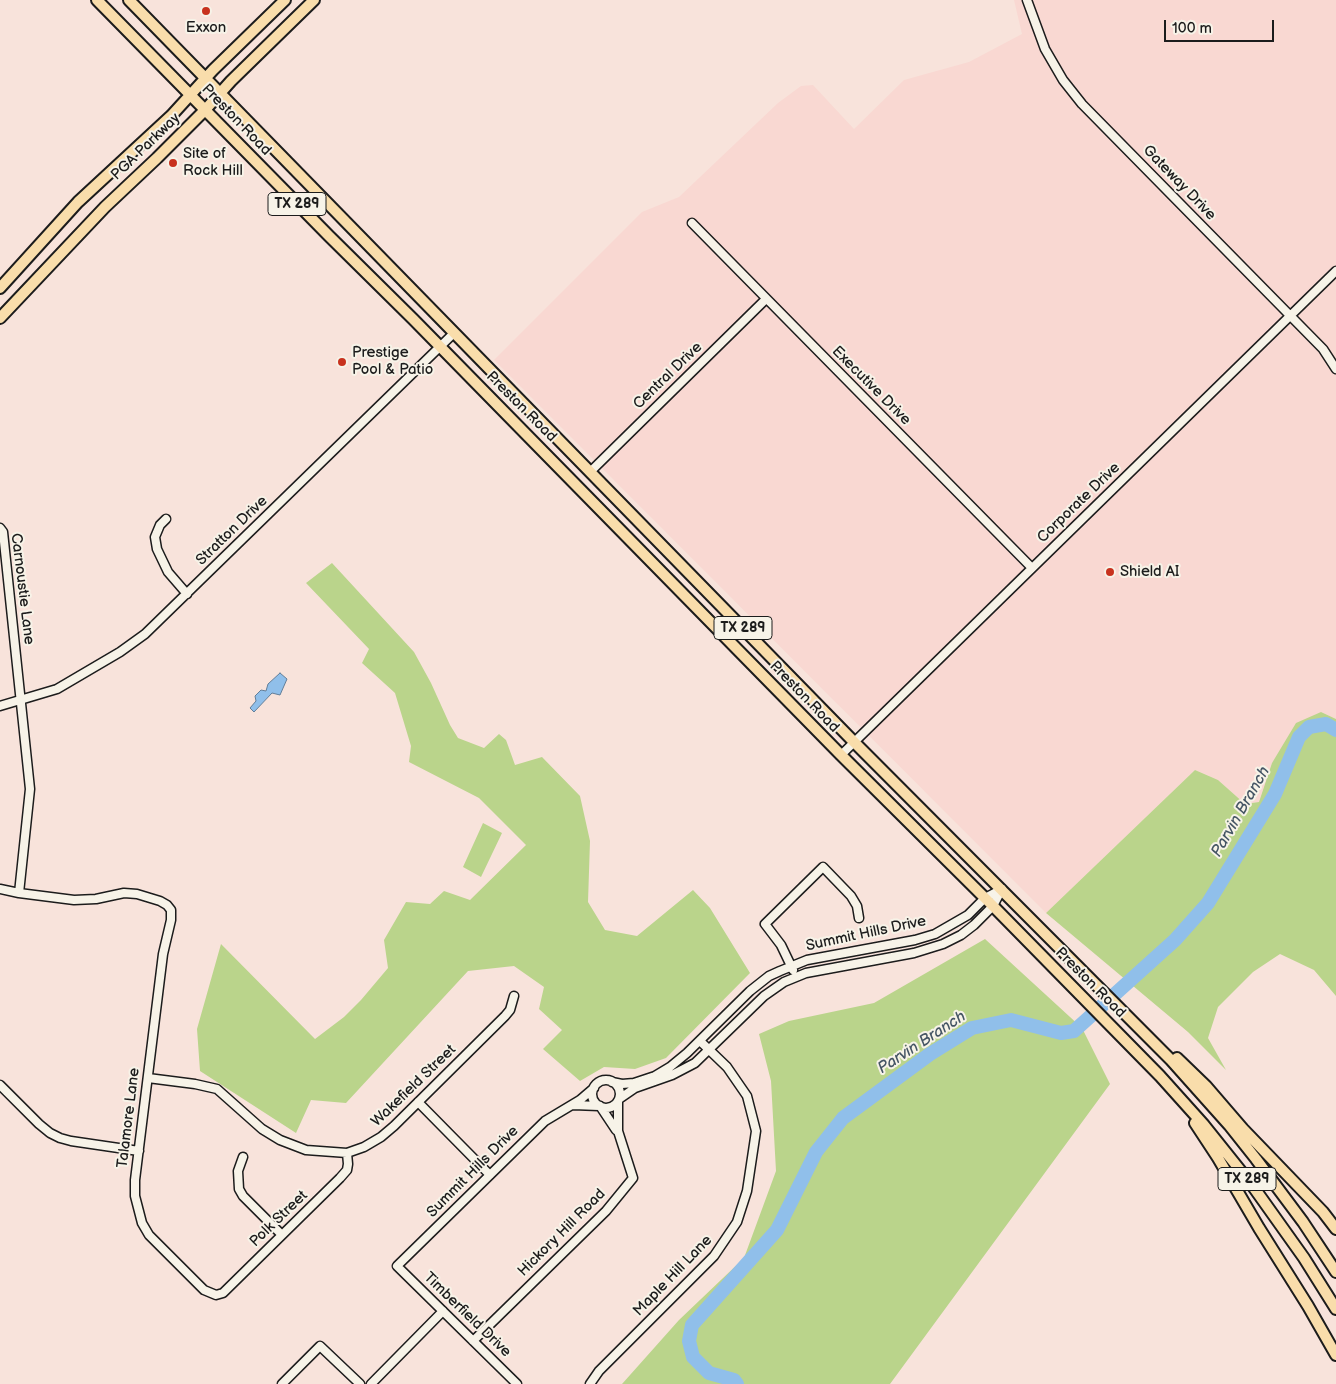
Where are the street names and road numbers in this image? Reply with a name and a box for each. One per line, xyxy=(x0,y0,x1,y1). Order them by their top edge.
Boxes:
street label: Preston Road xyxy=(197,81,275,159)
street label: PGA Parkway xyxy=(108,110,184,184)
street label: Gateway Drive xyxy=(1139,142,1219,224)
road number: TX 289 xyxy=(268,192,326,215)
street label: Central Drive xyxy=(630,339,706,413)
street label: Executive Drive xyxy=(828,343,914,429)
street label: Preston Road xyxy=(482,368,560,446)
street label: Corporate Drive xyxy=(1034,459,1124,547)
street label: Stratton Drive xyxy=(193,492,271,570)
street label: Carnoustie Lane xyxy=(6,532,38,646)
road number: TX 289 xyxy=(714,616,772,640)
street label: Preston Road xyxy=(765,658,843,736)
street label: Summit Hills Drive xyxy=(804,912,928,956)
street label: Preston Road xyxy=(1051,944,1129,1022)
street label: Wakefield Street xyxy=(368,1041,460,1131)
street label: Talamore Lane xyxy=(114,1067,144,1169)
street label: Summit Hills Drive xyxy=(423,1122,523,1222)
road number: TX 289 xyxy=(1218,1168,1276,1190)
street label: Hickory Hill Road xyxy=(514,1185,610,1281)
street label: Polk Street xyxy=(246,1187,312,1251)
street label: Maple Hill Lane xyxy=(630,1232,716,1320)
street label: Timberfield Drive xyxy=(420,1269,514,1361)

